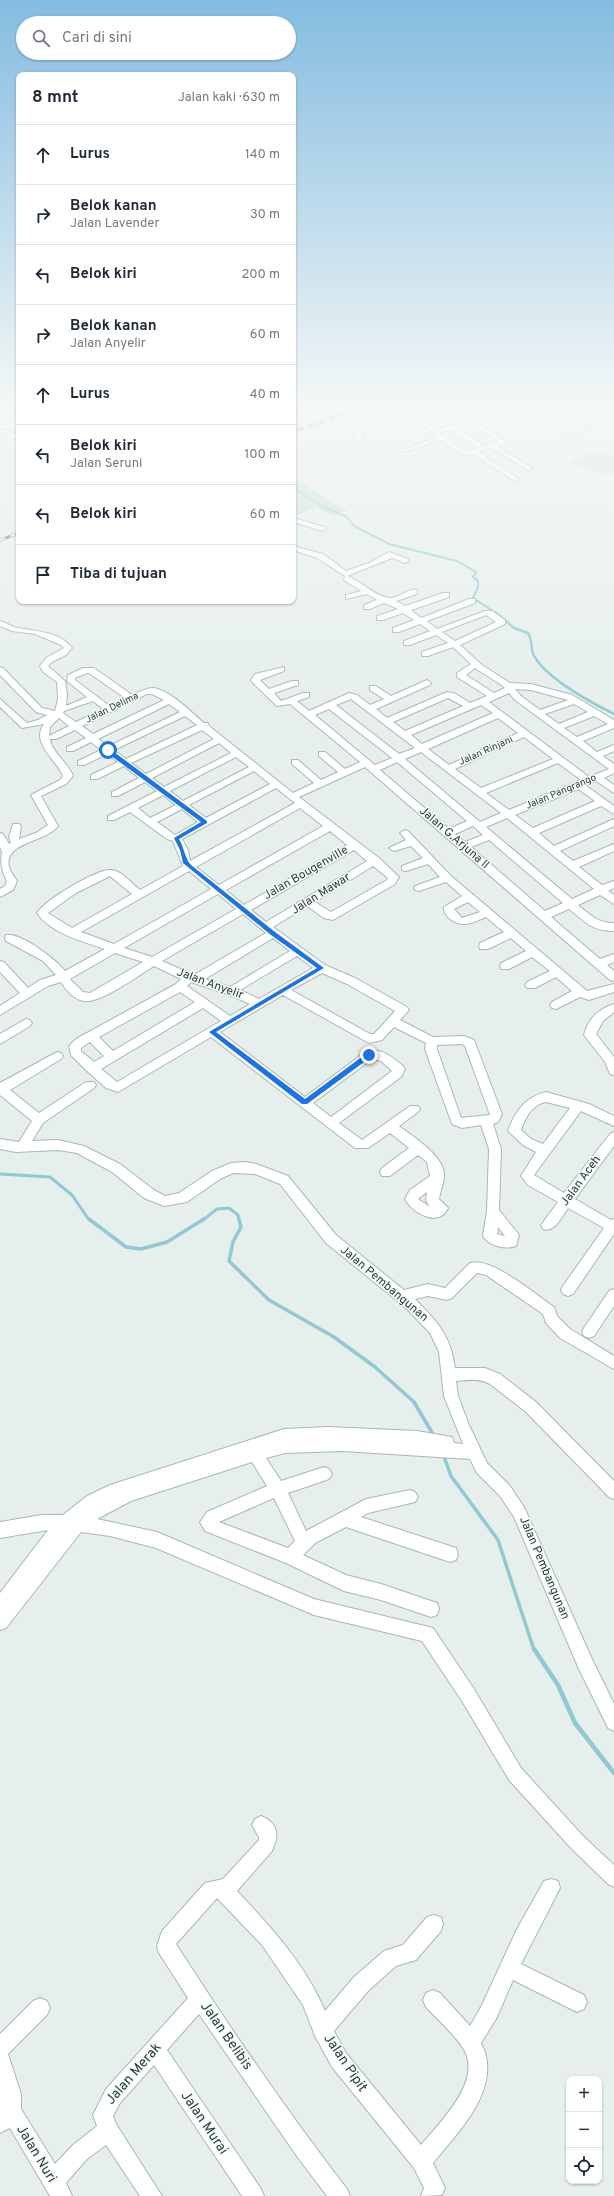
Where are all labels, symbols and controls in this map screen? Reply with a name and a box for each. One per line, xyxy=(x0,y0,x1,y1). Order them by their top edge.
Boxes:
search box xyxy=(16,16,296,60)
icon: search xyxy=(30,27,52,49)
text: Cari di sini xyxy=(62,29,132,48)
text: 8 mnt xyxy=(32,87,78,109)
text: Jalan kaki · 630 m xyxy=(178,90,280,106)
icon: ahead xyxy=(32,144,54,166)
text: Lurus xyxy=(70,145,110,164)
text: 140 m xyxy=(245,147,280,163)
text: Belok kanan xyxy=(70,197,157,216)
icon: right xyxy=(32,204,54,226)
text: 30 m xyxy=(250,207,280,223)
text: Jalan Lavender xyxy=(70,216,160,232)
icon: left xyxy=(32,264,54,286)
text: Belok kiri xyxy=(70,265,137,284)
text: 200 m xyxy=(241,267,280,283)
text: Belok kanan xyxy=(70,317,157,336)
icon: right xyxy=(32,324,54,346)
text: 60 m xyxy=(250,327,280,343)
text: Jalan Anyelir xyxy=(70,336,146,352)
icon: ahead xyxy=(32,384,54,406)
text: Lurus xyxy=(70,385,110,404)
text: 40 m xyxy=(250,387,280,403)
text: Belok kiri xyxy=(70,437,137,456)
icon: left xyxy=(32,444,54,466)
text: 100 m xyxy=(244,447,280,463)
text: Jalan Seruni xyxy=(70,456,142,472)
icon: left xyxy=(32,504,54,526)
text: Belok kiri xyxy=(70,505,137,524)
text: 60 m xyxy=(250,507,280,523)
icon: arrive xyxy=(32,564,54,586)
text: Tiba di tujuan xyxy=(70,565,167,584)
street label: Jalan Delima xyxy=(83,689,141,727)
street label: Jalan Rinjani xyxy=(457,733,515,769)
route start xyxy=(99,741,117,759)
street label: Jalan Pangrango xyxy=(524,771,599,813)
street label: Jalan G.Arjuna ll xyxy=(416,803,492,873)
street label: Jalan Bougenville xyxy=(261,842,351,904)
street label: Jalan Mawar xyxy=(288,869,354,919)
street label: Jalan Anyelir xyxy=(174,965,246,1004)
route end xyxy=(360,1046,378,1064)
street label: Jalan Aceh xyxy=(557,1152,605,1210)
street label: Jalan Pembangunan xyxy=(337,1242,431,1326)
street label: Jalan Pembangunan xyxy=(515,1514,573,1622)
street label: Jalan Belibis xyxy=(196,1999,256,2073)
street label: Jalan Pipit xyxy=(319,2031,371,2095)
street label: Jalan Merak xyxy=(103,2040,165,2108)
map controls xyxy=(566,2076,602,2184)
button: + xyxy=(566,2076,602,2112)
street label: Jalan Murai xyxy=(177,2088,231,2158)
button: − xyxy=(566,2112,602,2148)
street label: Jalan Nuri xyxy=(12,2122,60,2186)
button: locate xyxy=(566,2148,602,2184)

